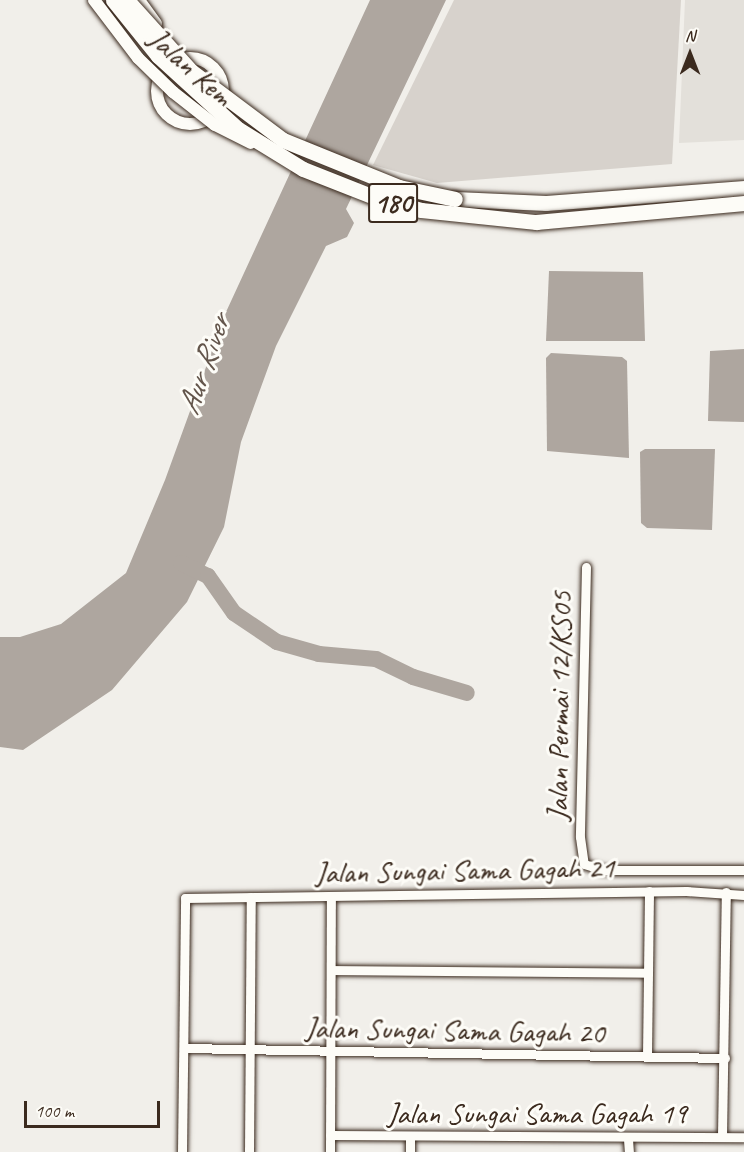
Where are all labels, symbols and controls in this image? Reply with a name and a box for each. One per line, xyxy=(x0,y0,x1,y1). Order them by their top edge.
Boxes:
street label: Jalan Kem xyxy=(142,20,240,114)
north arrow xyxy=(660,24,720,84)
text: N xyxy=(685,26,695,46)
road number: 180 xyxy=(368,178,418,228)
water label: Aur River xyxy=(169,310,239,420)
street label: Jalan Permai 12/KS05 xyxy=(539,591,579,821)
street label: Jalan Sungai Sama Gagah 21 xyxy=(317,849,613,891)
street label: Jalan Sungai Sama Gagah 20 xyxy=(307,1009,603,1051)
scale bar xyxy=(27,1089,164,1127)
street label: Jalan Sungai Sama Gagah 19 xyxy=(389,1095,685,1131)
text: 100 m xyxy=(35,1100,74,1122)

